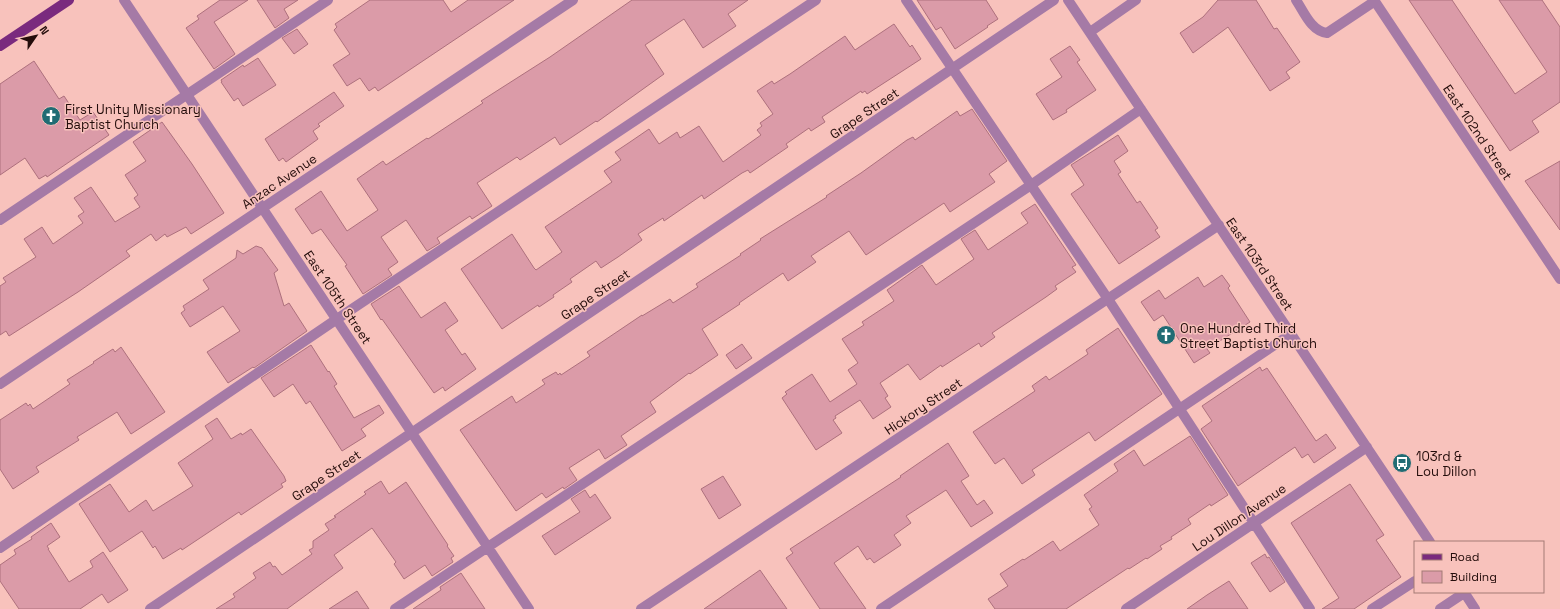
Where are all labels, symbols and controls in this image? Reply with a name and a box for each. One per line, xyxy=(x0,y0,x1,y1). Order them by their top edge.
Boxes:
north arrow xyxy=(16,16,56,56)
text: N xyxy=(36,23,52,37)
street label: East 102nd Street xyxy=(1439,81,1516,183)
street label: Grape Street xyxy=(826,84,902,143)
place label: First Unity Missionary Baptist Church xyxy=(65,101,201,133)
church icon: First Unity Missionary Baptist Church xyxy=(40,105,62,127)
street label: Anzac Avenue xyxy=(238,150,320,213)
street label: East 103rd Street xyxy=(1222,215,1297,314)
street label: East 105th Street xyxy=(300,247,375,347)
street label: Grape Street xyxy=(557,265,633,324)
place label: One Hundred Third Street Baptist Church xyxy=(1180,320,1317,352)
church icon: One Hundred Third Street Baptist Church xyxy=(1155,324,1177,346)
street label: Hickory Street xyxy=(881,374,965,439)
street label: Grape Street xyxy=(288,446,364,505)
place label: 103rd & Lou Dillon xyxy=(1416,448,1477,480)
bus stop icon: 103rd & Lou Dillon xyxy=(1391,452,1413,474)
street label: Lou Dillon Avenue xyxy=(1189,480,1289,555)
legend xyxy=(1414,541,1544,593)
text: Road xyxy=(1450,549,1479,565)
text: Building xyxy=(1450,569,1497,585)

